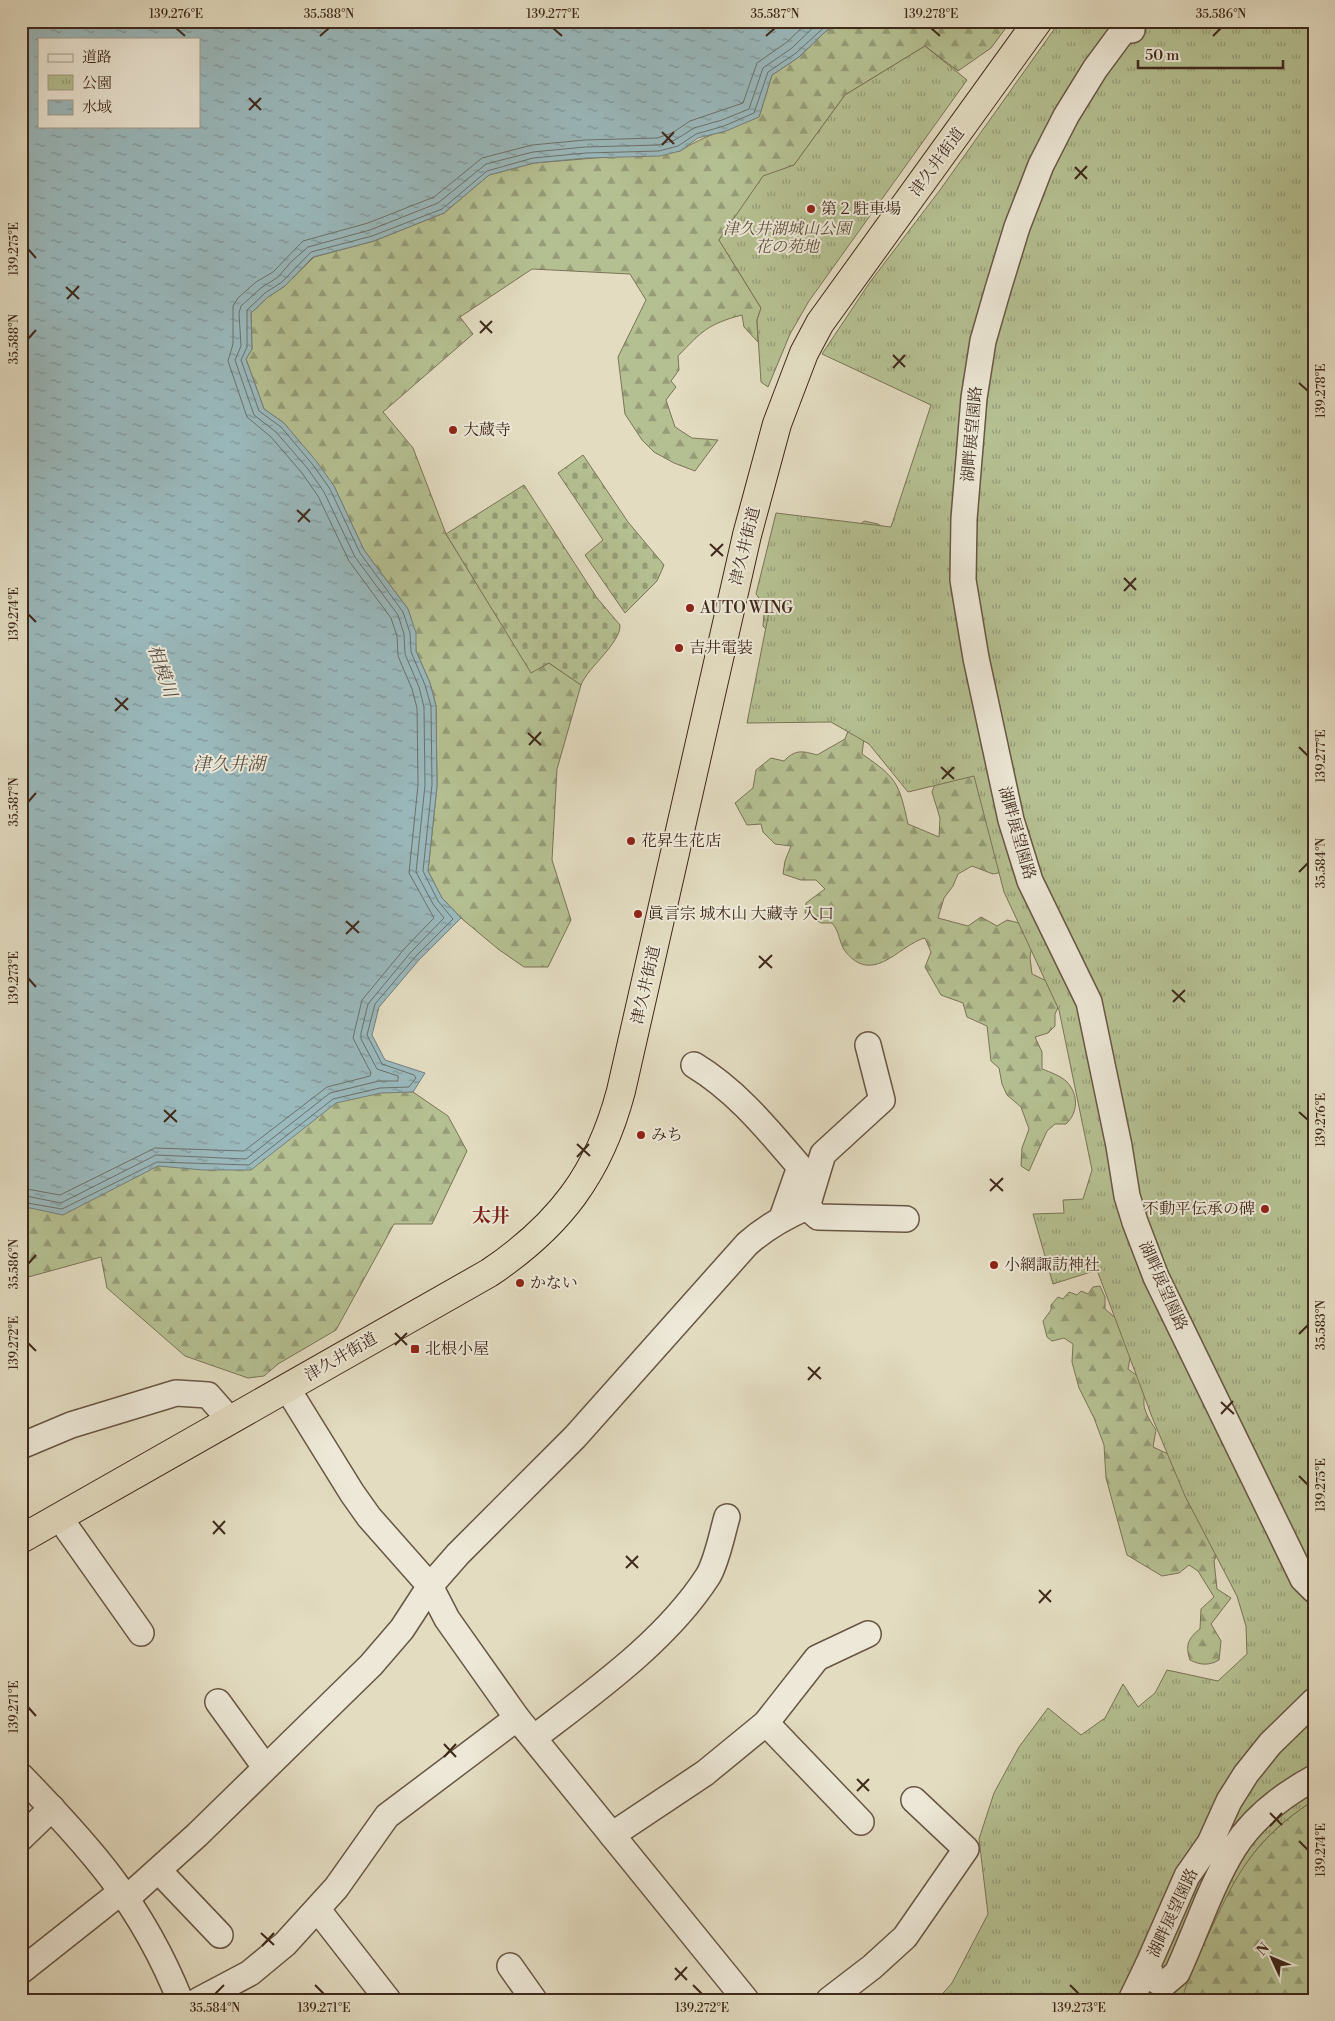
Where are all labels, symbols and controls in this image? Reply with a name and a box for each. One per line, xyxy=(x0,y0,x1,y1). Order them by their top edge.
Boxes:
text: 139.276°E xyxy=(149,7,203,22)
text: 35.588°N xyxy=(304,7,354,22)
text: 139.277°E xyxy=(526,7,580,22)
text: 35.587°N xyxy=(750,7,800,22)
text: 139.278°E xyxy=(904,7,958,22)
text: 35.586°N xyxy=(1196,7,1246,22)
legend xyxy=(38,38,200,128)
scale bar xyxy=(1138,38,1282,70)
text: 50 m xyxy=(1145,46,1179,65)
text: 道路 xyxy=(82,48,112,67)
text: 公園 xyxy=(82,74,112,93)
text: 水域 xyxy=(82,98,112,117)
street label: 津久井街道 xyxy=(905,124,969,200)
place label: 第２駐車場 xyxy=(821,199,901,219)
marker: 第２駐車場 xyxy=(805,203,817,215)
park label: 津久井湖城山公園 花の苑地 xyxy=(723,219,854,257)
text: 139.275°E xyxy=(7,222,22,276)
text: 35.588°N xyxy=(7,314,22,364)
text: 139.278°E xyxy=(1314,364,1329,418)
street label: 湖畔展望園路 xyxy=(958,385,986,483)
place label: 大蔵寺 xyxy=(463,420,511,440)
marker: 大蔵寺 xyxy=(447,424,459,436)
street label: 津久井街道 xyxy=(726,505,764,587)
text: 139.274°E xyxy=(7,587,22,641)
place label: AUTO WING xyxy=(699,598,793,618)
marker: AUTO WING xyxy=(684,602,696,614)
place label: 吉井電装 xyxy=(689,638,753,658)
water label: 相模川 xyxy=(142,642,182,702)
marker: 吉井電装 xyxy=(673,642,685,654)
text: 139.277°E xyxy=(1314,729,1329,783)
water label: 津久井湖 xyxy=(193,753,268,776)
text: 35.587°N xyxy=(7,777,22,827)
street label: 湖畔展望園路 xyxy=(994,784,1040,882)
place label: 花昇生花店 xyxy=(641,831,721,851)
marker: 花昇生花店 xyxy=(625,835,637,847)
text: 35.584°N xyxy=(1314,838,1329,888)
place label: 眞言宗 城木山 大藏寺 入口 xyxy=(648,904,834,924)
marker: 眞言宗 城木山 大藏寺 入口 xyxy=(632,908,644,920)
street label: 津久井街道 xyxy=(627,944,665,1026)
text: 139.273°E xyxy=(7,951,22,1005)
text: 139.276°E xyxy=(1314,1093,1329,1147)
place label: みち xyxy=(651,1125,683,1145)
marker: みち xyxy=(635,1129,647,1141)
place label: 不動平伝承の碑 xyxy=(1143,1199,1255,1219)
marker: 不動平伝承の碑 xyxy=(1259,1203,1271,1215)
district label: 太井 xyxy=(472,1204,510,1228)
street label: 湖畔展望園路 xyxy=(1134,1238,1192,1334)
text: 35.586°N xyxy=(7,1239,22,1289)
place label: 小網諏訪神社 xyxy=(1004,1255,1100,1275)
marker: 小網諏訪神社 xyxy=(988,1259,1000,1271)
place label: かない xyxy=(530,1273,578,1293)
marker: かない xyxy=(514,1277,526,1289)
text: 35.583°N xyxy=(1314,1300,1329,1350)
text: 139.272°E xyxy=(7,1316,22,1370)
street label: 津久井街道 xyxy=(301,1328,381,1386)
place label: 北根小屋 xyxy=(425,1339,489,1359)
marker: 北根小屋 xyxy=(409,1343,421,1355)
text: 139.275°E xyxy=(1314,1458,1329,1512)
text: 139.271°E xyxy=(7,1681,22,1733)
text: 139.274°E xyxy=(1314,1823,1329,1877)
street label: 湖畔展望園路 xyxy=(1144,1865,1202,1961)
north arrow xyxy=(1248,1934,1298,1984)
text: N xyxy=(1253,1939,1274,1960)
text: 35.584°N xyxy=(190,2001,240,2016)
text: 139.271°E xyxy=(298,2001,350,2016)
text: 139.272°E xyxy=(675,2001,729,2016)
text: 139.273°E xyxy=(1052,2001,1106,2016)

